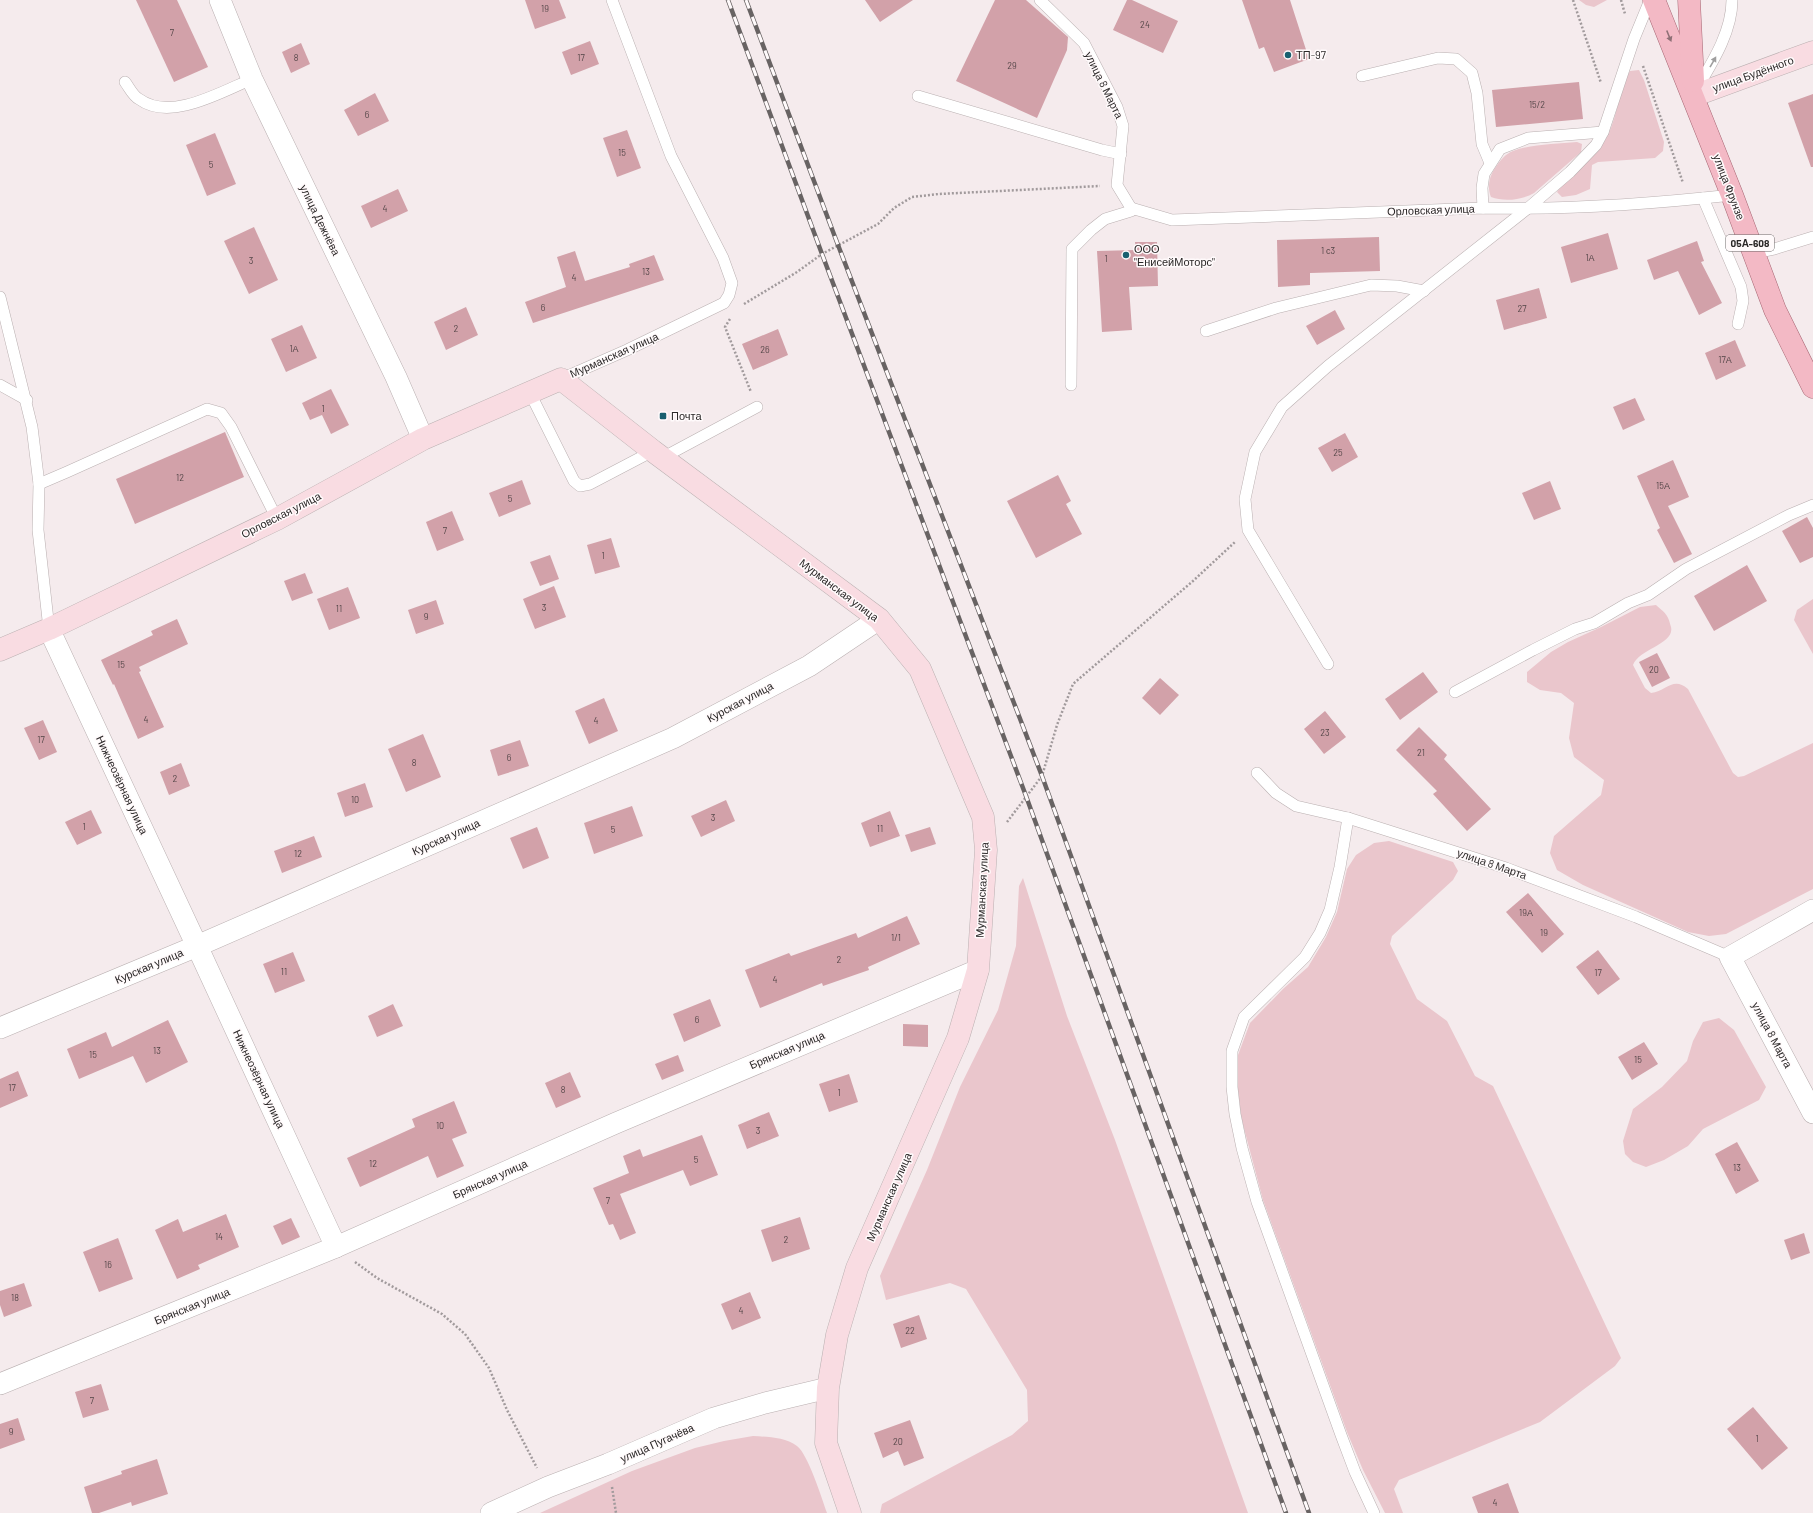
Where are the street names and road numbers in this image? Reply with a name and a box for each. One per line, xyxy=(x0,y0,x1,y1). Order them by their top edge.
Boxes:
street label: улица 8 Марта xyxy=(1083,49,1127,121)
street label: улица Будённого xyxy=(1711,53,1795,94)
street label: улица Фрунзе xyxy=(1711,152,1748,222)
street label: улица Дежнёва xyxy=(298,182,344,258)
street label: Орловская улица xyxy=(1387,201,1476,218)
road number: 05А-608 xyxy=(1726,235,1774,251)
street label: Мурманская улица xyxy=(567,329,661,380)
street label: Орловская улица xyxy=(239,488,324,540)
street label: Мурманская улица xyxy=(797,556,882,624)
street label: Курская улица xyxy=(704,678,776,724)
street label: Нижнеозёрная улица xyxy=(94,733,151,837)
street label: Курская улица xyxy=(410,815,483,857)
street label: Мурманская улица xyxy=(973,841,991,938)
street label: улица 8 Марта xyxy=(1456,846,1529,882)
street label: Курская улица xyxy=(113,945,186,986)
street label: улица 8 Марта xyxy=(1750,1000,1796,1071)
street label: Нижнеозёрная улица xyxy=(231,1027,288,1131)
street label: Брянская улица xyxy=(747,1028,827,1071)
street label: Мурманская улица xyxy=(863,1150,914,1243)
street label: Брянская улица xyxy=(450,1156,530,1201)
street label: Брянская улица xyxy=(152,1284,232,1327)
street label: улица Пугачёва xyxy=(618,1420,696,1465)

